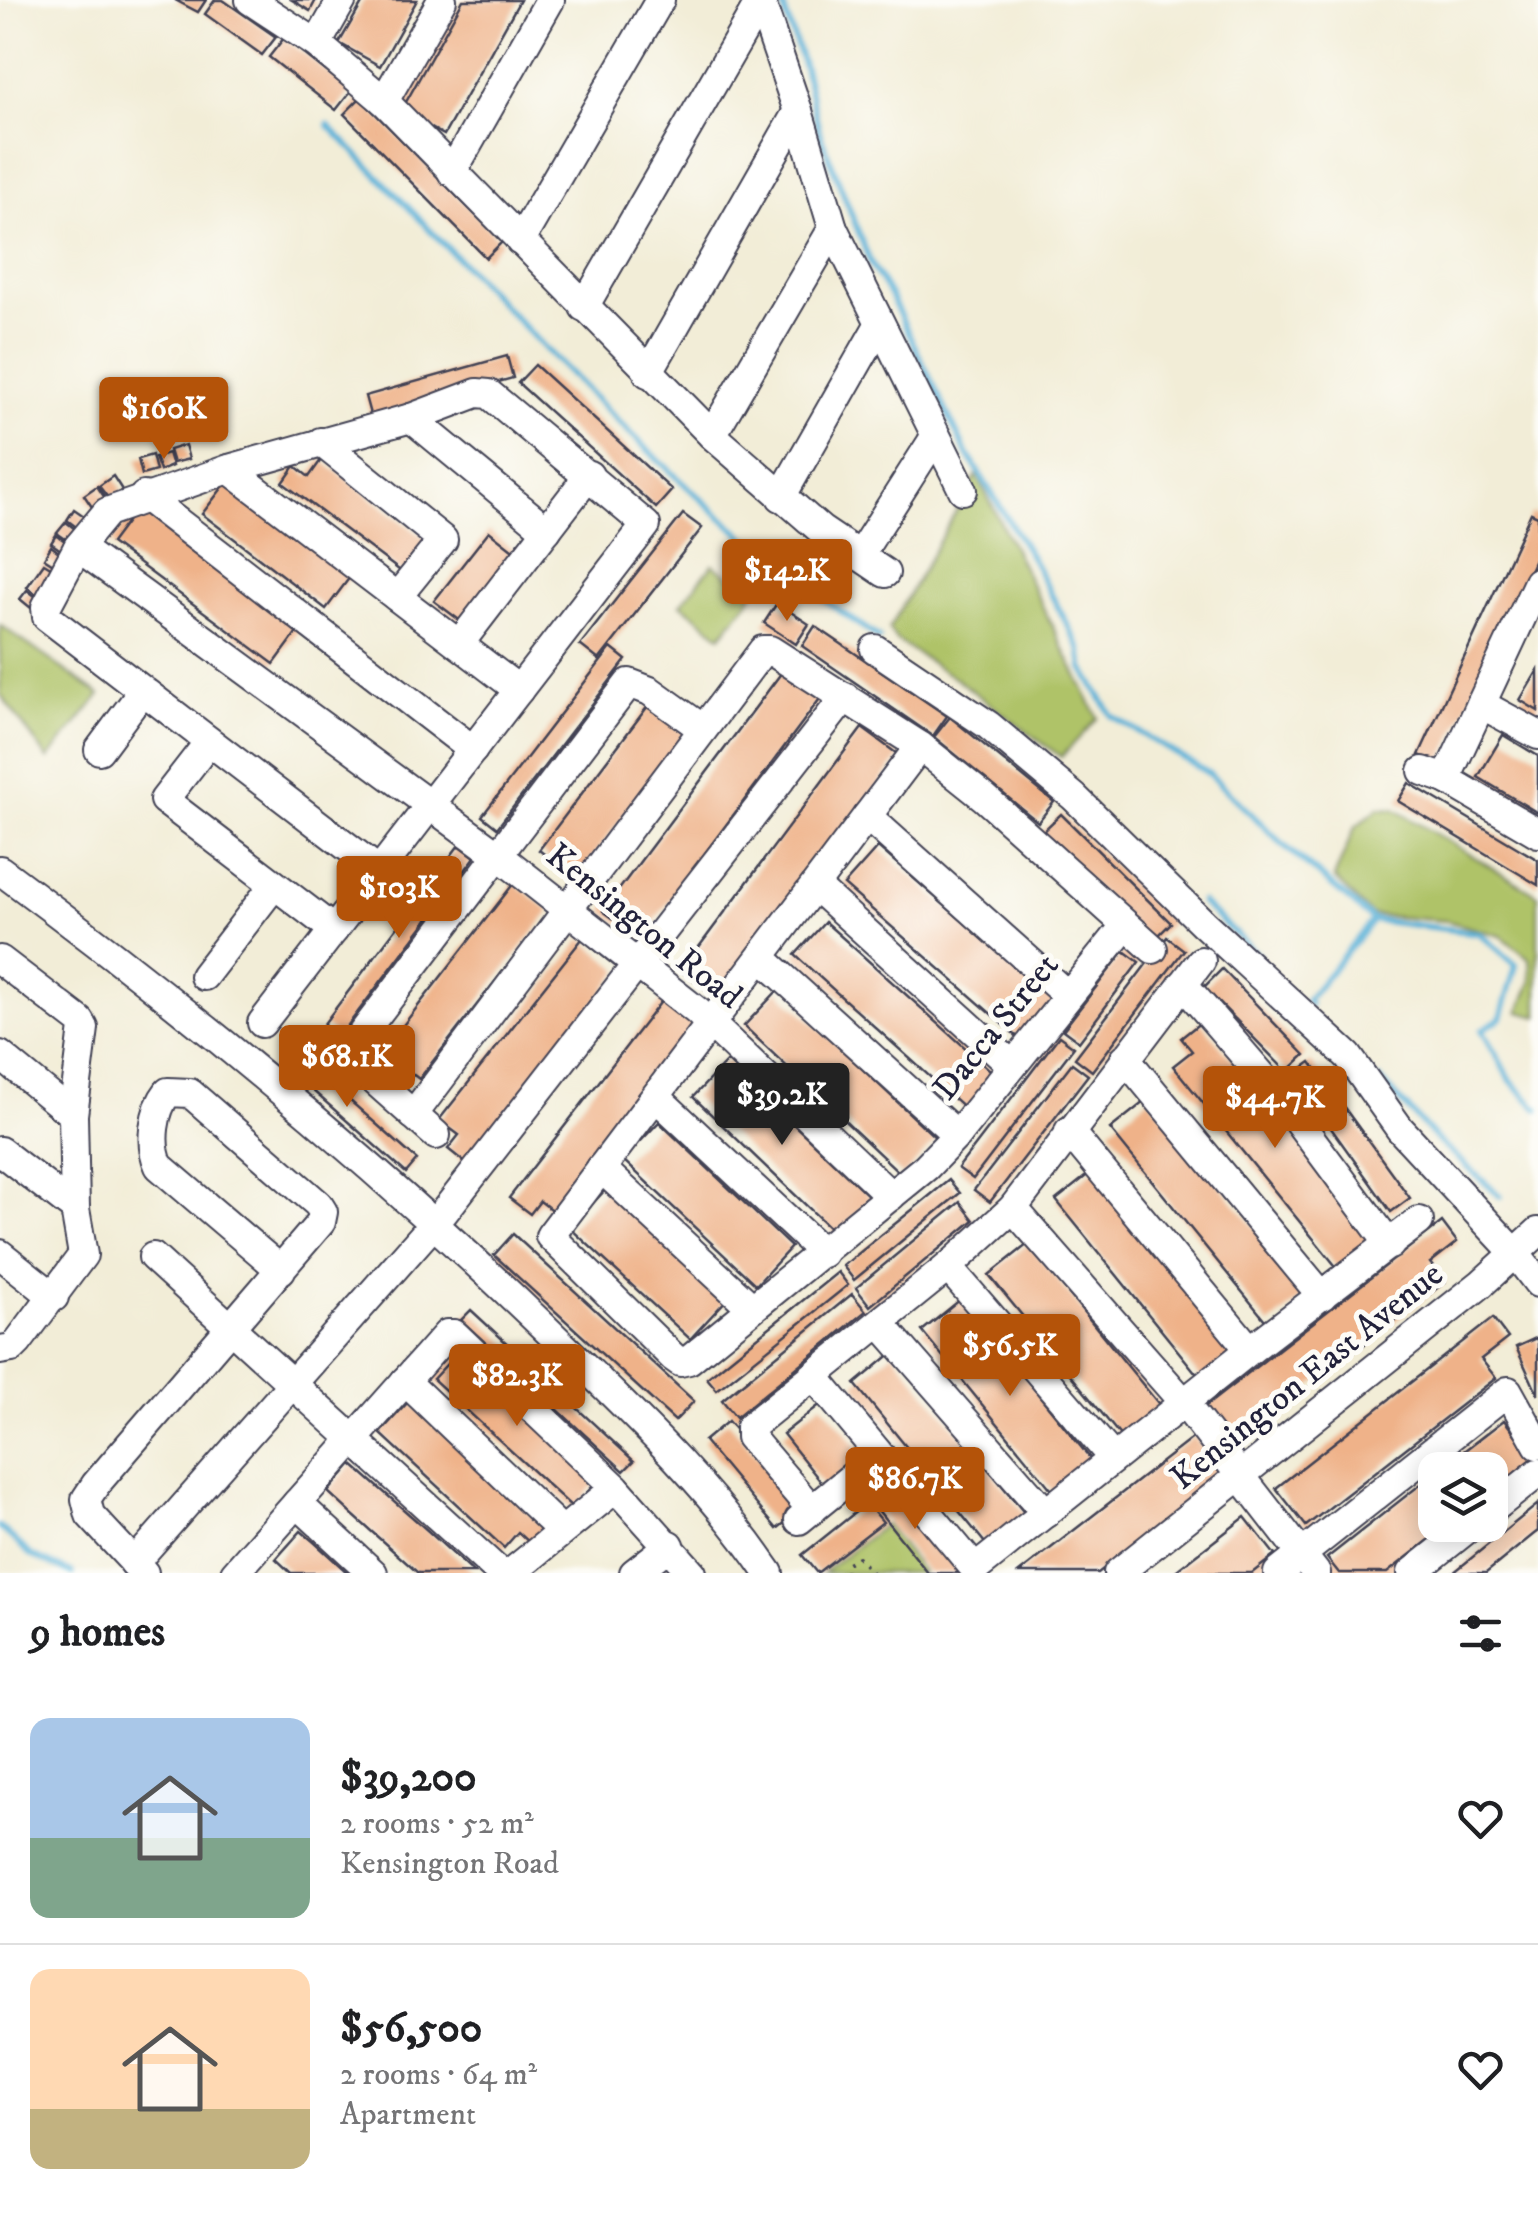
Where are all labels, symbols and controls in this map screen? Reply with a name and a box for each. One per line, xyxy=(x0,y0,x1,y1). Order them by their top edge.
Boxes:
pin: $160K xyxy=(94,377,234,462)
text: $160K xyxy=(121,389,207,429)
pin: $142K xyxy=(717,539,857,624)
text: $142K xyxy=(744,551,830,591)
street label: Kensington Road xyxy=(537,834,751,1019)
pin: $103K xyxy=(329,856,469,941)
text: $103K xyxy=(359,868,439,908)
street label: Dacca Street xyxy=(924,945,1069,1110)
pin: $68.1K xyxy=(266,1025,428,1110)
text: $68.1K xyxy=(301,1037,393,1077)
pin: $39.2K xyxy=(701,1063,863,1148)
pin: $44.7K xyxy=(1194,1066,1356,1151)
text: $39.2K xyxy=(736,1075,828,1115)
text: $44.7K xyxy=(1225,1078,1325,1118)
street label: Kensington East Avenue xyxy=(1162,1253,1452,1500)
pin: $56.5K xyxy=(929,1314,1091,1399)
text: $56.5K xyxy=(962,1326,1058,1366)
pin: $82.3K xyxy=(436,1344,598,1429)
text: $82.3K xyxy=(471,1356,563,1396)
pin: $86.7K xyxy=(834,1447,996,1532)
map controls xyxy=(1418,1452,1508,1542)
button: layers xyxy=(1418,1452,1508,1542)
text: $86.7K xyxy=(867,1459,963,1499)
icon: filters xyxy=(1453,1606,1508,1661)
text: 9 homes xyxy=(30,1607,165,1659)
text: $39,200 xyxy=(340,1752,477,1804)
icon: home xyxy=(110,1758,230,1878)
icon: heart xyxy=(1453,1791,1508,1846)
text: 2 rooms · 52 m² xyxy=(340,1804,534,1844)
text: Kensington Road xyxy=(340,1844,559,1884)
text: $56,500 xyxy=(340,2003,482,2055)
icon: home xyxy=(110,2009,230,2129)
icon: heart xyxy=(1453,2042,1508,2097)
text: 2 rooms · 64 m² xyxy=(340,2055,537,2095)
text: Apartment xyxy=(340,2095,476,2135)

